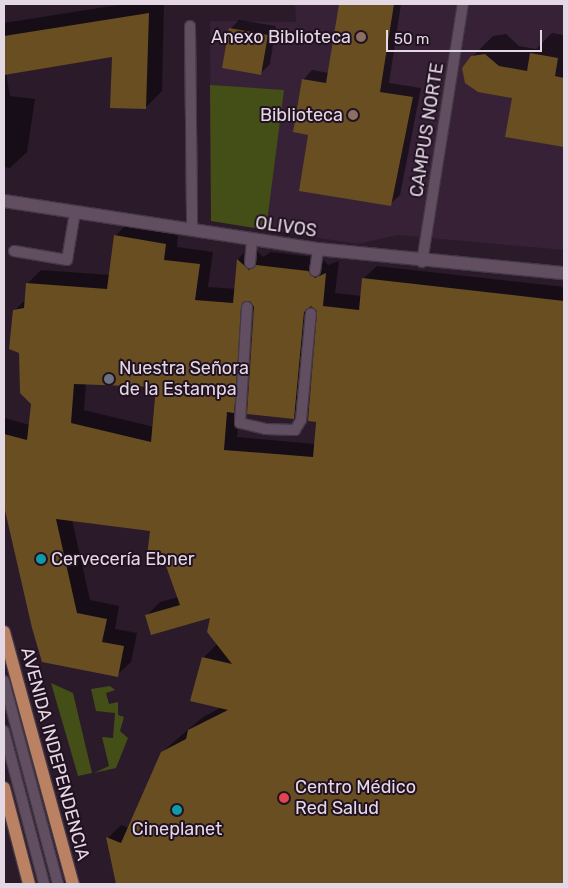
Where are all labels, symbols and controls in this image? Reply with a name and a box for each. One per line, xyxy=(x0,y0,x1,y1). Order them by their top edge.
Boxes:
scale bar xyxy=(388,20,544,52)
place label: Anexo Biblioteca xyxy=(211,26,351,48)
text: 50 m xyxy=(394,30,429,48)
marker: Anexo Biblioteca xyxy=(355,31,367,43)
street label: CAMPUS NORTE xyxy=(406,61,448,199)
place label: Biblioteca xyxy=(260,104,343,126)
marker: Biblioteca xyxy=(347,109,359,121)
street label: OLIVOS xyxy=(254,212,318,242)
place label: Nuestra Señora de la Estampa xyxy=(119,358,249,400)
marker: Nuestra Señora de la Estampa xyxy=(103,373,115,385)
place label: Cervecería Ebner xyxy=(51,548,195,570)
marker: Cervecería Ebner xyxy=(35,553,47,565)
street label: AVENIDA INDEPENDENCIA xyxy=(16,645,94,863)
place label: Centro Médico Red Salud xyxy=(295,777,416,820)
marker: Centro Médico Red Salud xyxy=(277,791,291,805)
marker: Cineplanet xyxy=(171,804,183,816)
place label: Cineplanet xyxy=(132,818,222,840)

